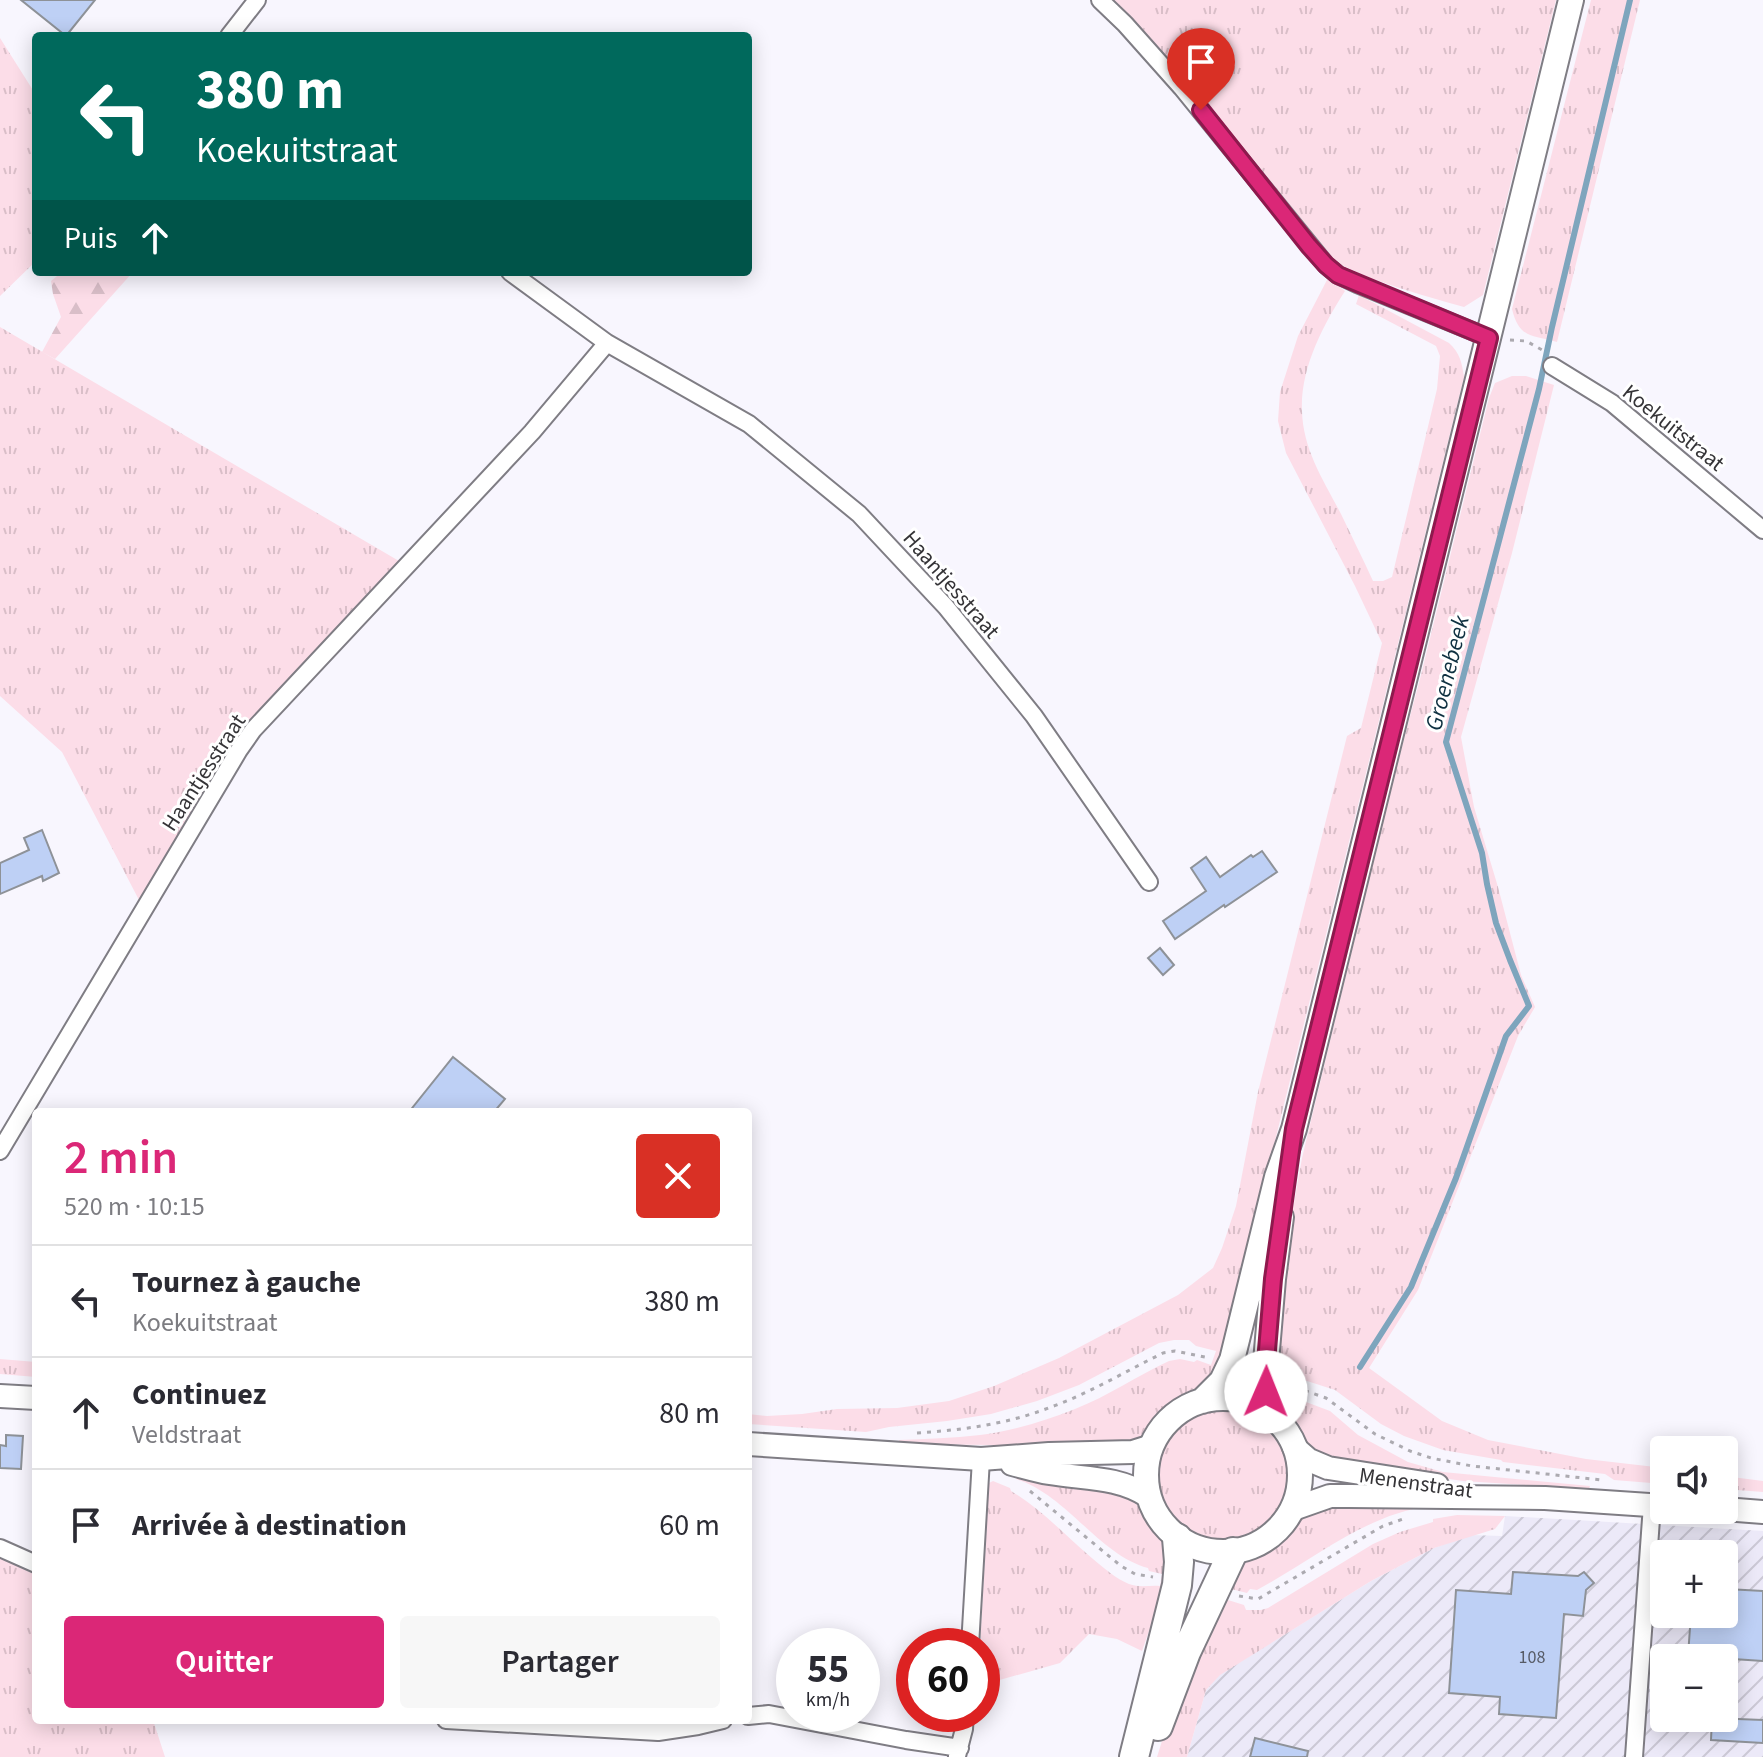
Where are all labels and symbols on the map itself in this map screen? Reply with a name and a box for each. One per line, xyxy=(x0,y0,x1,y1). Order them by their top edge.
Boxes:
pin xyxy=(1167,28,1235,110)
street label: Koekuitstraat xyxy=(1615,377,1732,479)
street label: Haantjesstraat xyxy=(895,524,1008,646)
water label: Groenebeek xyxy=(1416,611,1479,734)
street label: Haantjesstraat xyxy=(154,707,254,838)
position arrow xyxy=(1224,1350,1308,1434)
street label: Menenstraat xyxy=(1357,1459,1475,1507)
speed limit sign: 60 xyxy=(896,1628,1000,1732)
house number: 108 xyxy=(1519,1645,1545,1670)

